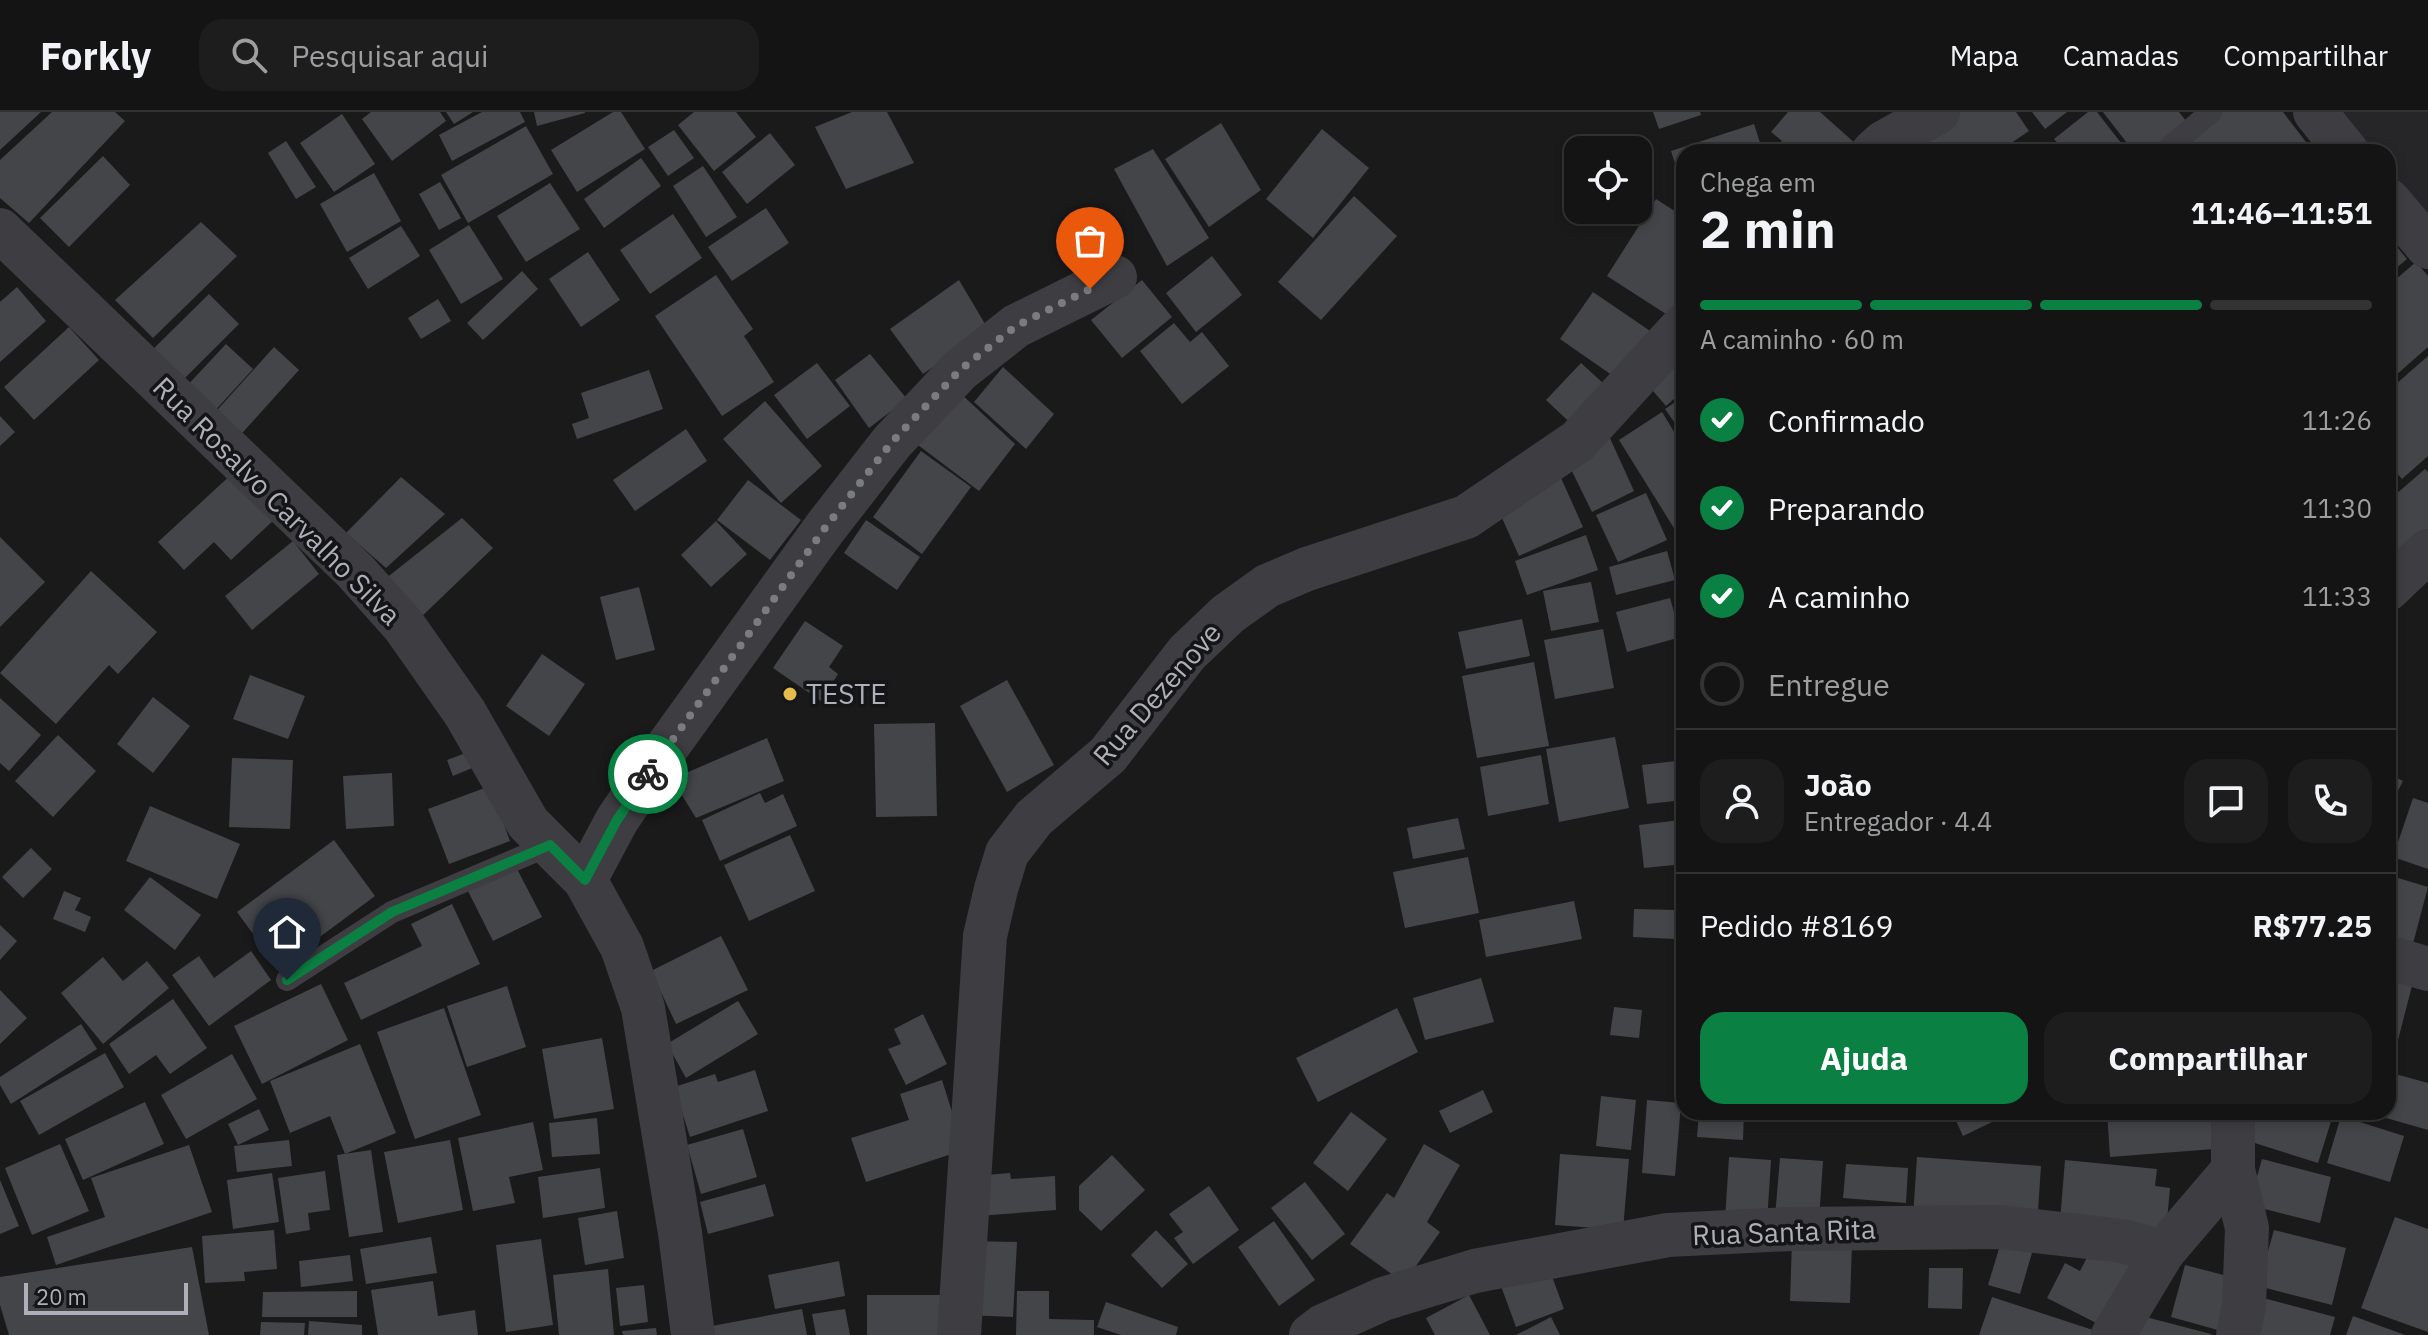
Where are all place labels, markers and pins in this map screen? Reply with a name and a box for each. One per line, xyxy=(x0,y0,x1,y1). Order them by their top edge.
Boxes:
pin xyxy=(1056,207,1124,289)
place label: TESTE xyxy=(806,675,887,712)
marker: TESTE xyxy=(781,685,799,703)
pin xyxy=(253,898,321,980)

